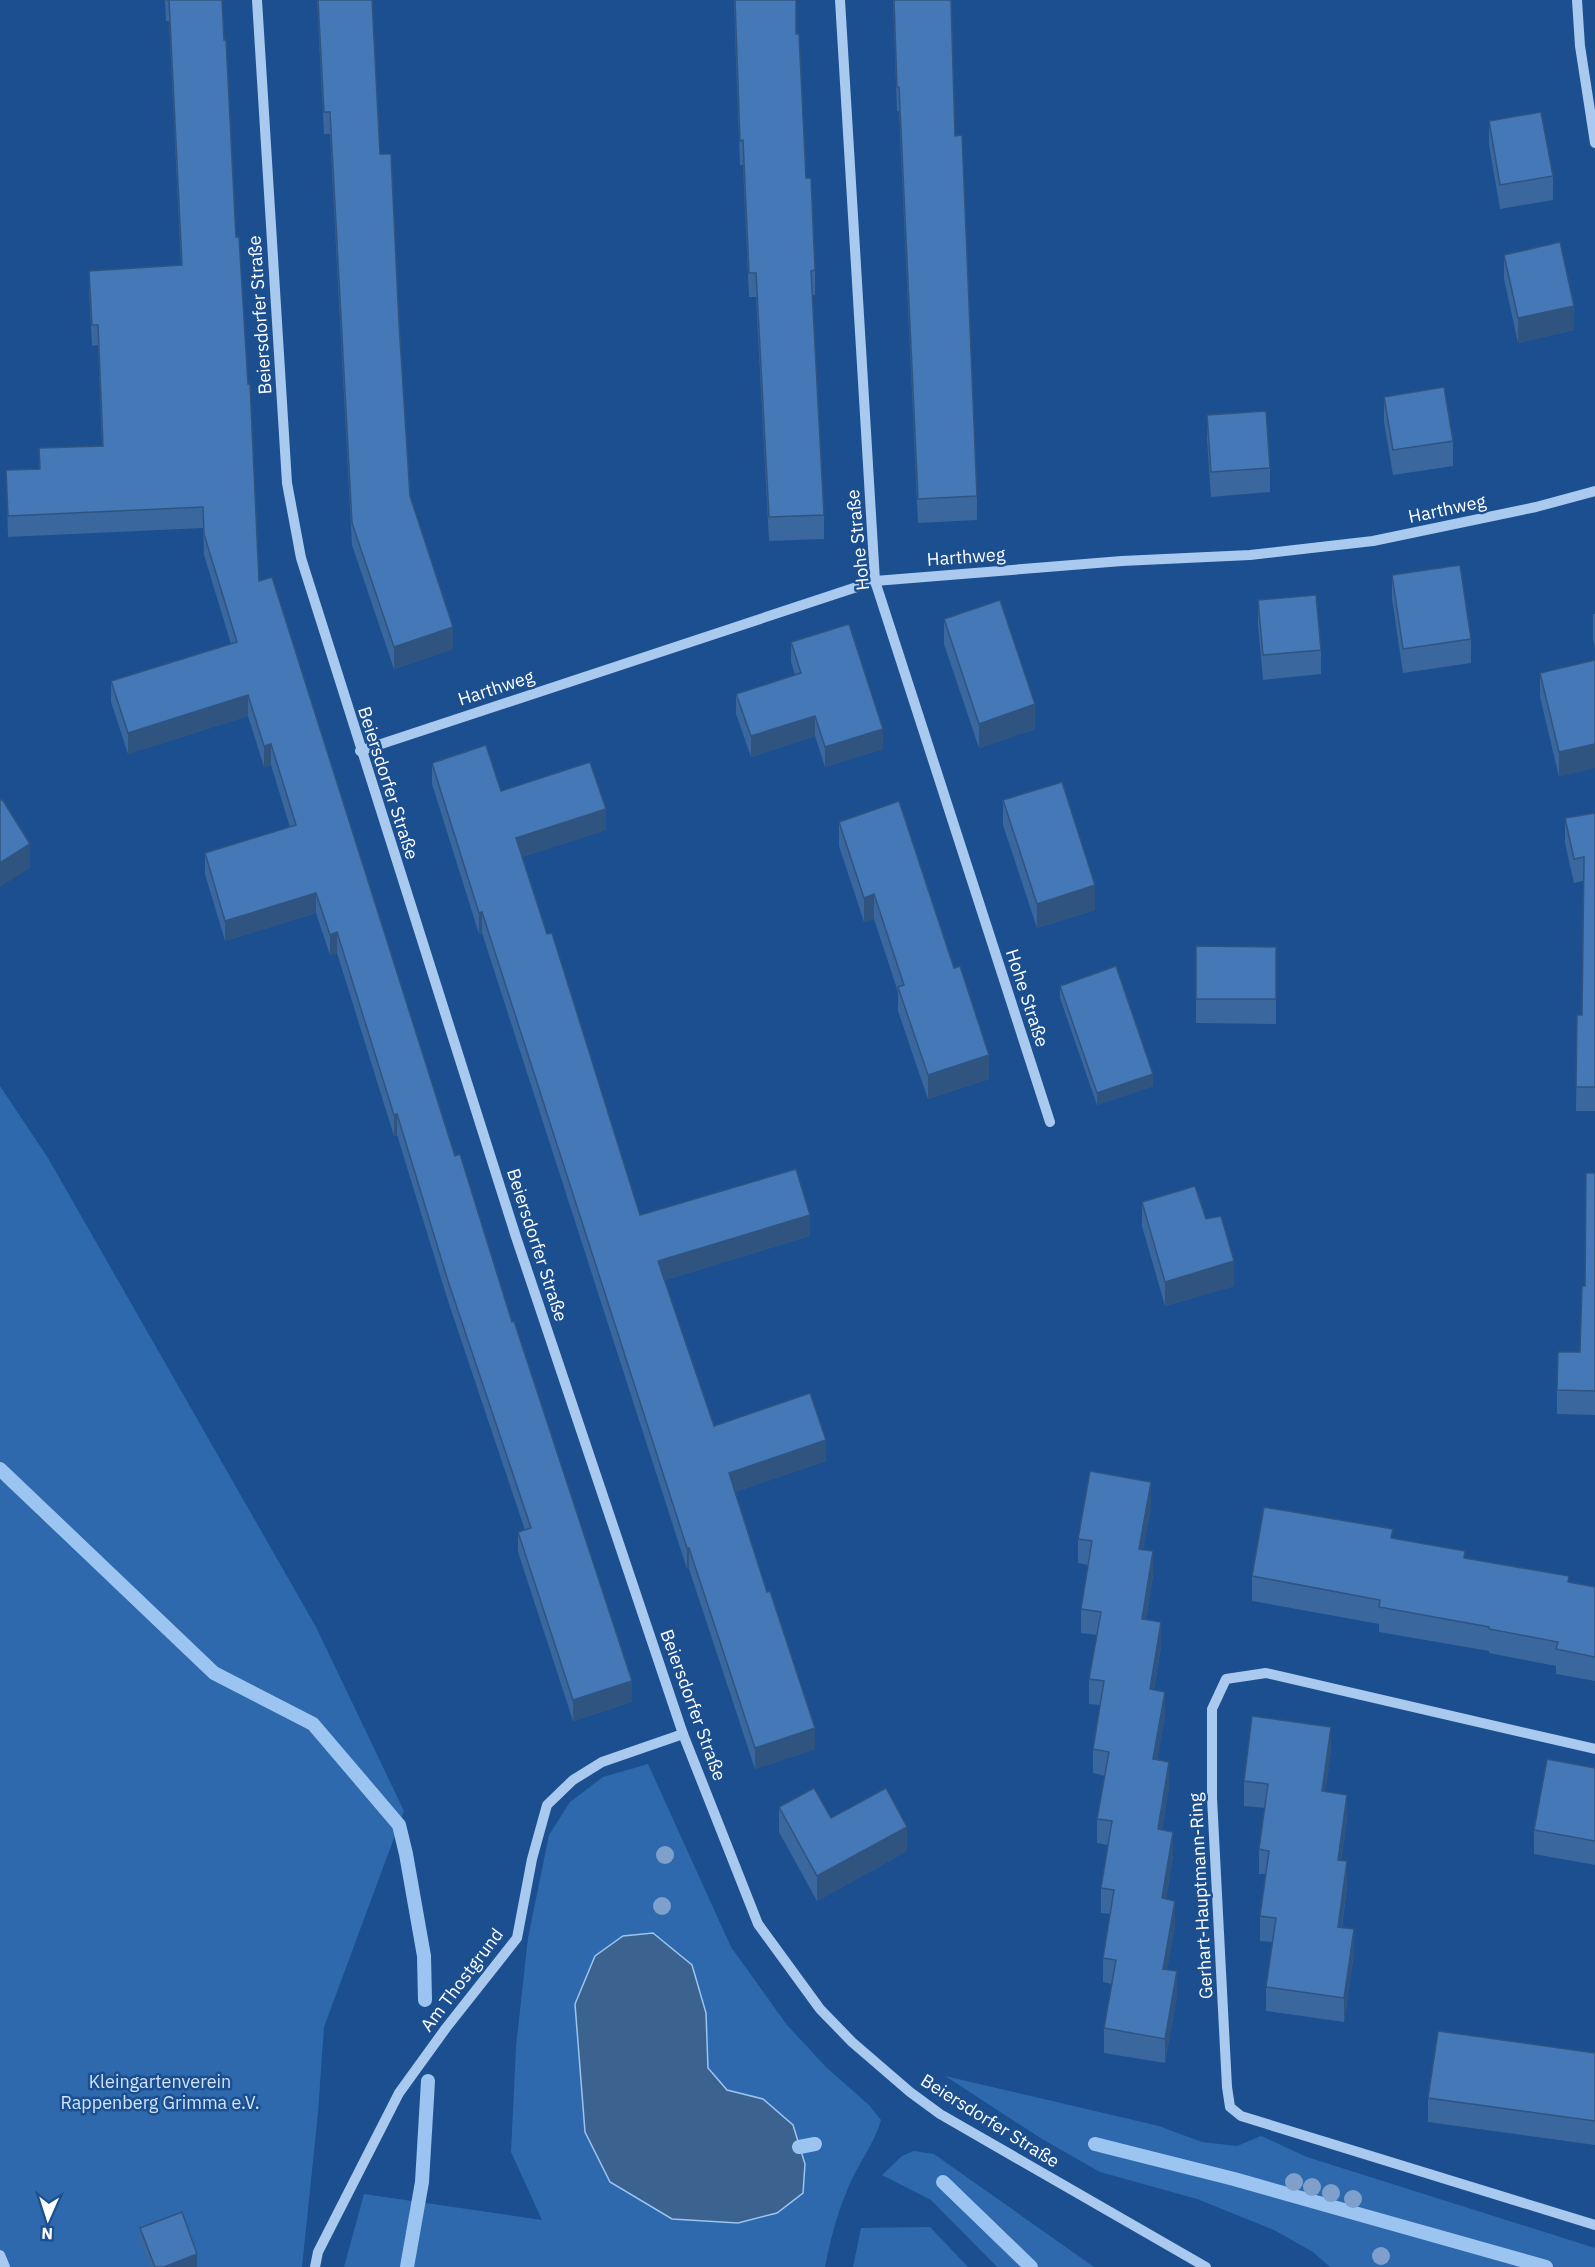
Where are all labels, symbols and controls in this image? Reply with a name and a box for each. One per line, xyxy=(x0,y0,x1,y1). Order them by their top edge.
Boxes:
street label: Beiersdorfer Straße xyxy=(242,235,277,395)
street label: Hohe Straße xyxy=(841,488,874,592)
street label: Harthweg xyxy=(1406,489,1488,528)
street label: Harthweg xyxy=(926,542,1006,571)
street label: Harthweg xyxy=(455,664,537,711)
street label: Beiersdorfer Straße xyxy=(353,703,424,862)
street label: Hohe Straße xyxy=(1001,946,1054,1050)
street label: Beiersdorfer Straße xyxy=(502,1165,573,1324)
street label: Beiersdorfer Straße xyxy=(655,1626,732,1784)
street label: Gerhart-Hauptmann-Ring xyxy=(1184,1792,1217,2000)
street label: Am Thostgrund xyxy=(415,1923,508,2036)
street label: Beiersdorfer Straße xyxy=(917,2069,1064,2173)
park label: Kleingartenverein Rappenberg Grimma e.V. xyxy=(60,2070,260,2114)
north arrow xyxy=(18,2189,78,2249)
text: N xyxy=(41,2224,54,2244)

